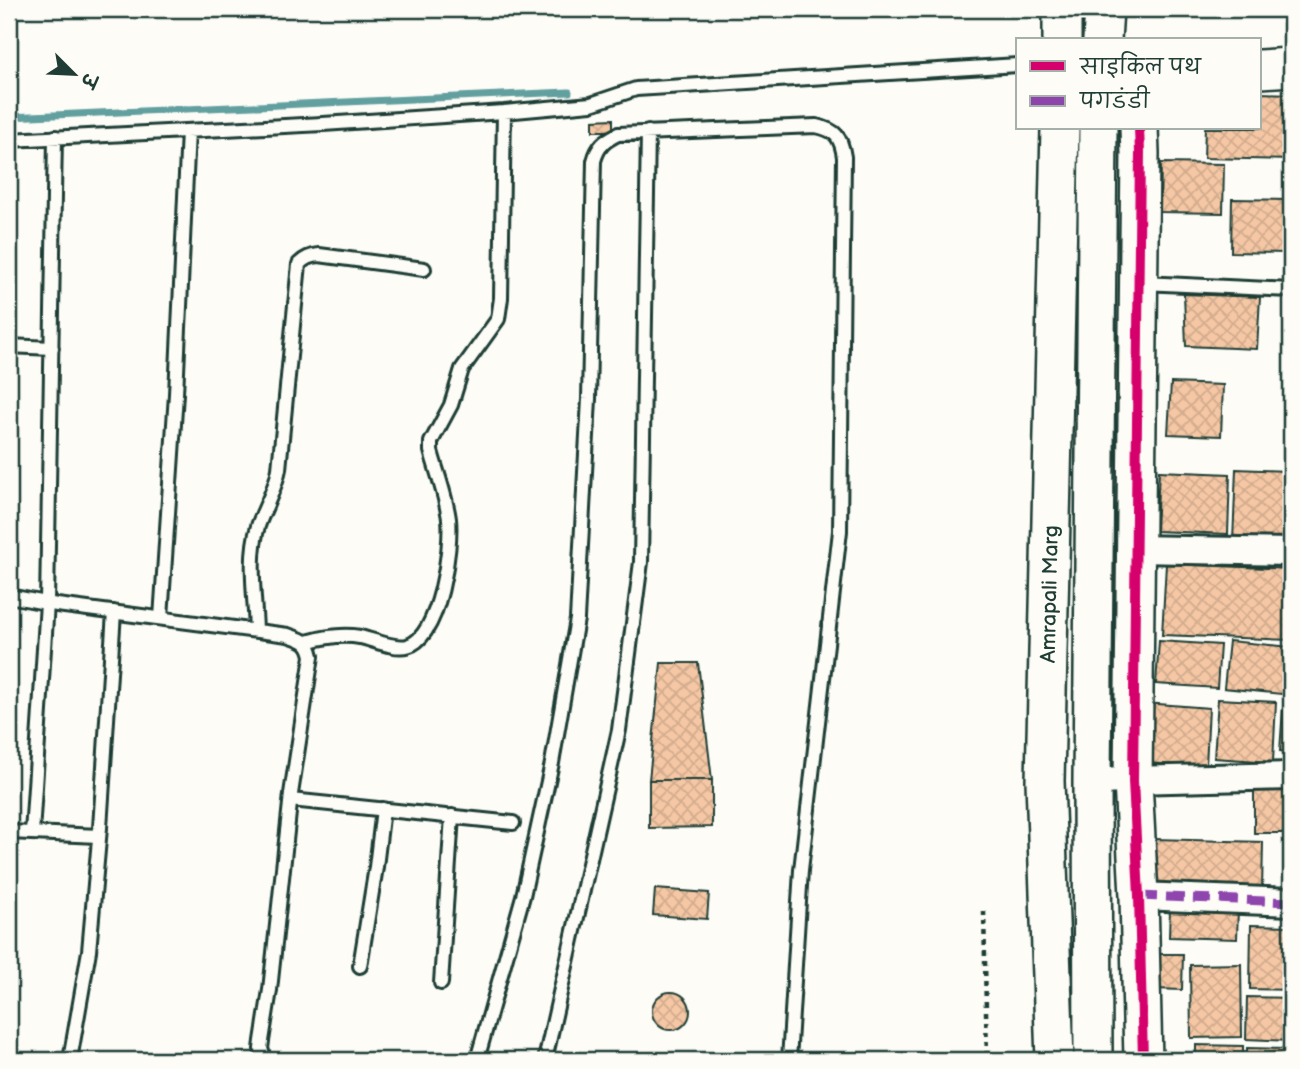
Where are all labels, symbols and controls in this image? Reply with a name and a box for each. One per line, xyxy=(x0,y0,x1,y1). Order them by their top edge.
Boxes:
north arrow xyxy=(38,38,108,108)
legend xyxy=(1016,38,1262,130)
text: साइकिल पथ xyxy=(1079,51,1202,80)
text: उ xyxy=(74,68,102,93)
text: पगडंडी xyxy=(1079,85,1151,114)
street label: Amrapali Marg xyxy=(1035,525,1063,663)

